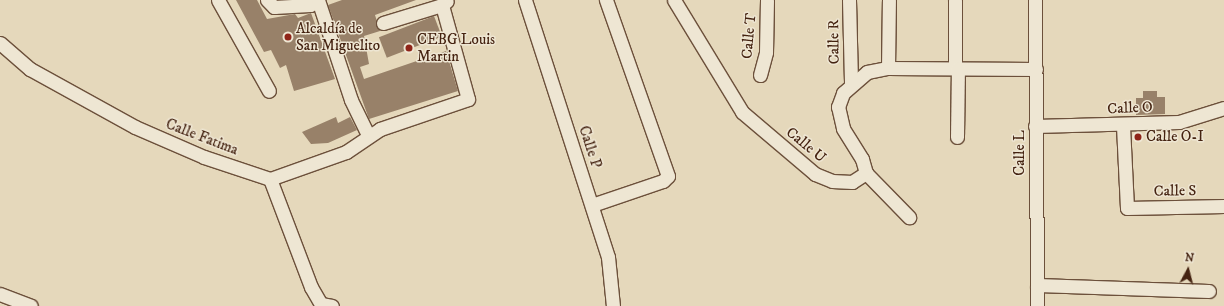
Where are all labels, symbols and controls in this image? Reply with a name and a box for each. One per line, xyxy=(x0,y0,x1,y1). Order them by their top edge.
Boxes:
street label: Calle T xyxy=(738,12,760,60)
place label: Alcaldía de San Miguelito xyxy=(296,19,380,54)
street label: Calle R xyxy=(825,19,843,65)
place label: CEBG Louis Martin xyxy=(417,30,495,65)
marker: Alcaldía de San Miguelito xyxy=(283,32,293,42)
marker: CEBG Louis Martin xyxy=(404,43,414,53)
street label: Calle O xyxy=(1107,98,1153,118)
street label: Calle Fatima xyxy=(163,115,241,159)
street label: Calle U xyxy=(782,123,830,167)
street label: Calle P xyxy=(575,124,605,170)
place label: Calle O-I xyxy=(1146,128,1204,146)
street label: Calle L xyxy=(1011,130,1029,176)
marker: Calle O-I xyxy=(1133,132,1143,142)
street label: Calle S xyxy=(1154,182,1196,200)
north arrow xyxy=(1168,250,1208,290)
text: N xyxy=(1184,251,1195,266)

